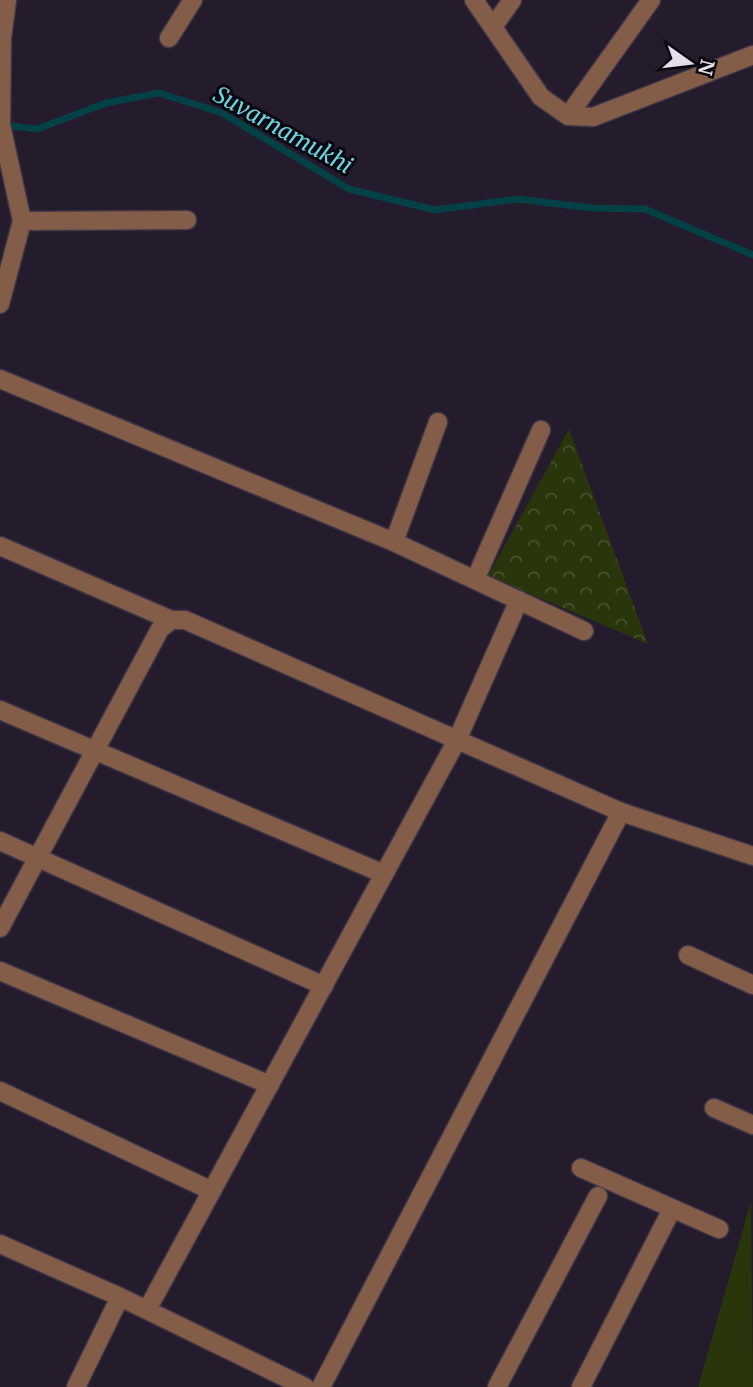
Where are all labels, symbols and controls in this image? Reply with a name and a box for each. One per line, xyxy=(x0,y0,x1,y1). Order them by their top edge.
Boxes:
north arrow xyxy=(655,28,725,98)
text: N xyxy=(693,57,720,77)
water label: Suvarnamukhi xyxy=(209,79,358,180)

